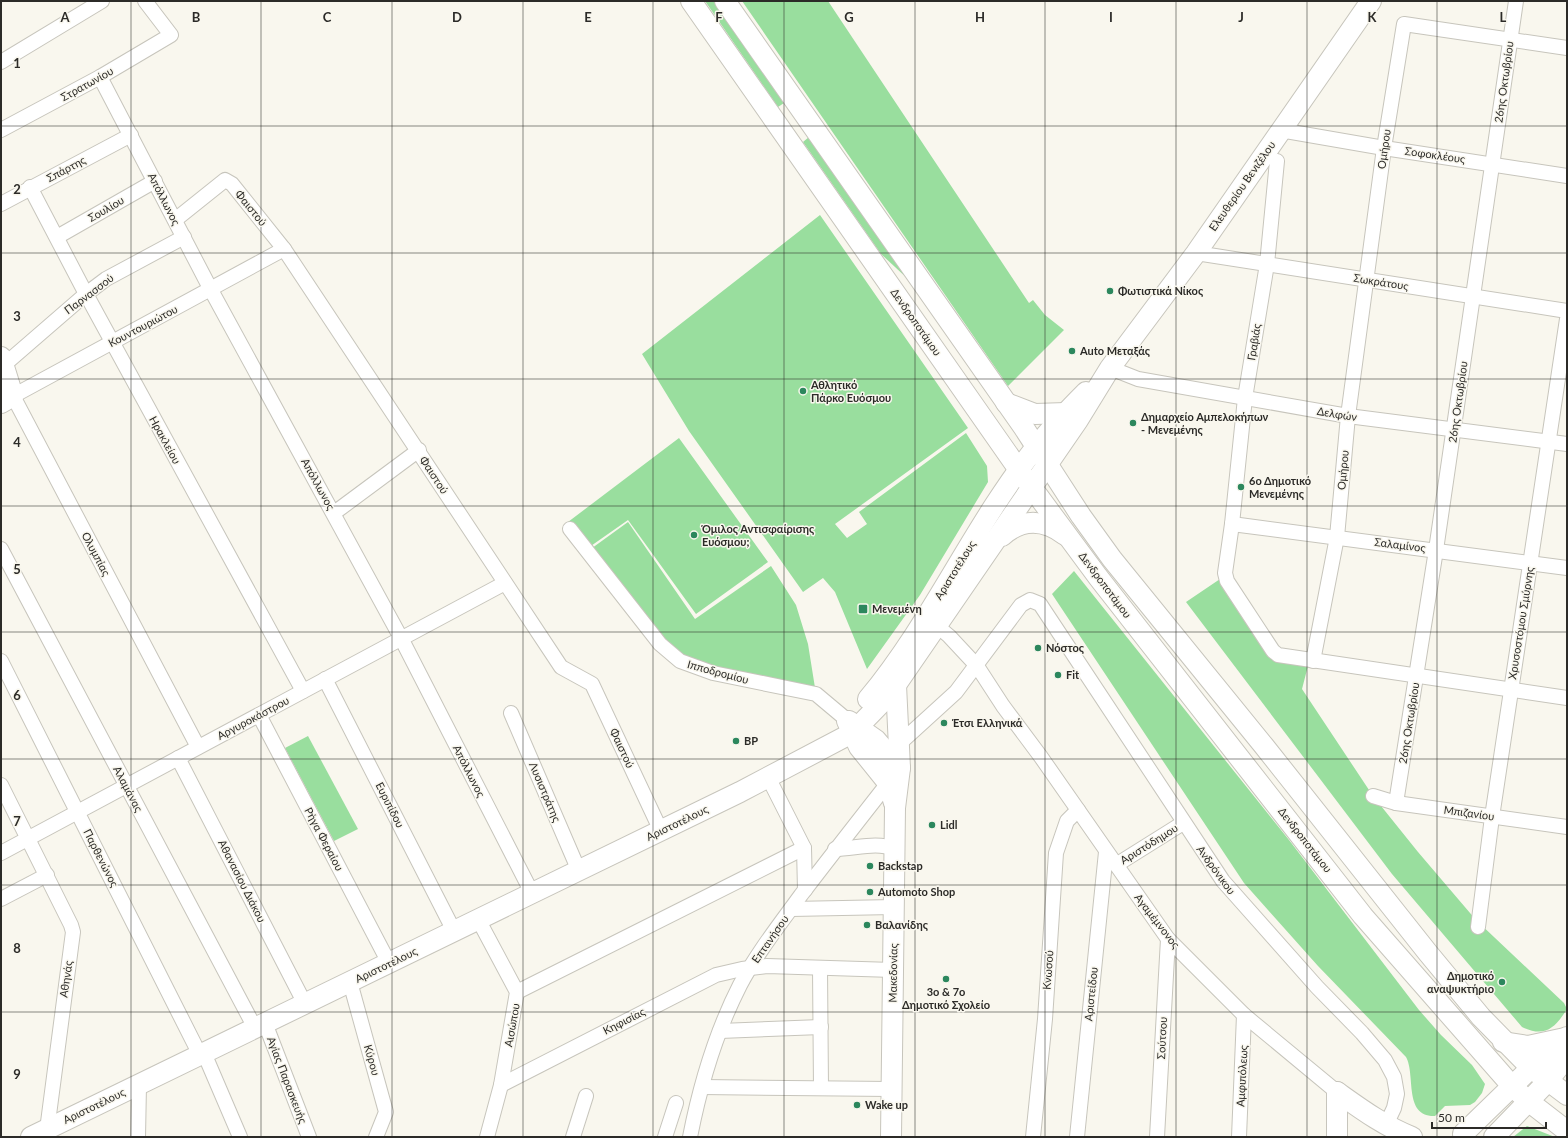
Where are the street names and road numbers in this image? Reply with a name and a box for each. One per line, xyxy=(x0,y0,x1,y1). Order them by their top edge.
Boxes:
street label: 26ης Οκτωβρίου xyxy=(1491,40,1516,124)
street label: Στρατωνίου xyxy=(58,64,115,103)
street label: Ομήρου xyxy=(1374,128,1393,170)
street label: Ελευθερίου Βενιζέλου xyxy=(1206,138,1278,234)
street label: Σοφοκλέους xyxy=(1404,144,1466,165)
street label: Σπάρτης xyxy=(44,153,88,184)
street label: Απόλλωνος xyxy=(146,170,183,227)
street label: Φαιστού xyxy=(233,187,270,228)
street label: Σουλίου xyxy=(85,193,126,224)
street label: Παρνασσού xyxy=(62,271,116,316)
street label: Σωκράτους xyxy=(1353,271,1409,292)
street label: Δενδροποτάμου xyxy=(888,286,944,358)
street label: Κουντουριώτου xyxy=(106,302,180,349)
street label: Γραβιάς xyxy=(1244,322,1263,361)
street label: 26ης Οκτωβρίου xyxy=(1445,360,1470,444)
street label: Δελφών xyxy=(1316,404,1358,423)
street label: Ηρακλείου xyxy=(147,414,184,466)
street label: Ομήρου xyxy=(1334,449,1351,491)
street label: Φαιστού xyxy=(417,453,451,496)
street label: Απόλλωνος xyxy=(299,456,338,512)
street label: Ολυμπίας xyxy=(79,530,113,578)
street label: Σαλαμίνος xyxy=(1374,535,1426,554)
street label: Αριστοτέλους xyxy=(931,538,978,602)
street label: Δενδροποτάμου xyxy=(1076,549,1134,620)
street label: Χρυσοστόμου Σμύρνης xyxy=(1505,566,1536,680)
street label: Ιπποδρομίου xyxy=(686,657,750,686)
street label: 26ης Οκτωβρίου xyxy=(1396,681,1421,765)
street label: Αργυροκάστρου xyxy=(215,693,291,742)
street label: Φαιστού xyxy=(608,726,637,770)
street label: Απόλλωνος xyxy=(451,742,488,799)
street label: Λυσιστράτης xyxy=(527,760,564,824)
street label: Αλαμάνας xyxy=(111,764,146,814)
street label: Ευριπίδου xyxy=(373,780,407,830)
street label: Αριστοτέλους xyxy=(644,802,710,843)
street label: Μπιζανίου xyxy=(1443,803,1495,823)
street label: Ρήγα Φεραίου xyxy=(302,805,347,873)
street label: Δενδροποτάμου xyxy=(1276,805,1335,875)
street label: Αριστόδημου xyxy=(1117,821,1180,866)
street label: Παρθενώνος xyxy=(81,827,122,889)
street label: Αθανασίου Διάκου xyxy=(216,837,269,924)
street label: Ανδρόνικου xyxy=(1194,843,1238,897)
street label: Αγαμέμνονος xyxy=(1132,891,1183,951)
street label: Επτανήσου xyxy=(748,912,791,965)
street label: Μακεδονίας xyxy=(885,943,900,1003)
street label: Αριστοτέλους xyxy=(353,944,419,985)
street label: Κνωσού xyxy=(1040,950,1055,990)
street label: Αθηνάς xyxy=(56,960,75,998)
street label: Αριστείδου xyxy=(1081,966,1100,1022)
street label: Αισώπου xyxy=(501,1002,522,1048)
street label: Κηφισίας xyxy=(601,1004,647,1037)
street label: Σούτσου xyxy=(1154,1016,1169,1060)
street label: Αγίας Παρασκευής xyxy=(265,1034,310,1125)
street label: Κύρου xyxy=(362,1043,383,1077)
street label: Αμφιπόλεως xyxy=(1233,1045,1250,1107)
street label: Αριστοτέλους xyxy=(61,1085,127,1126)

